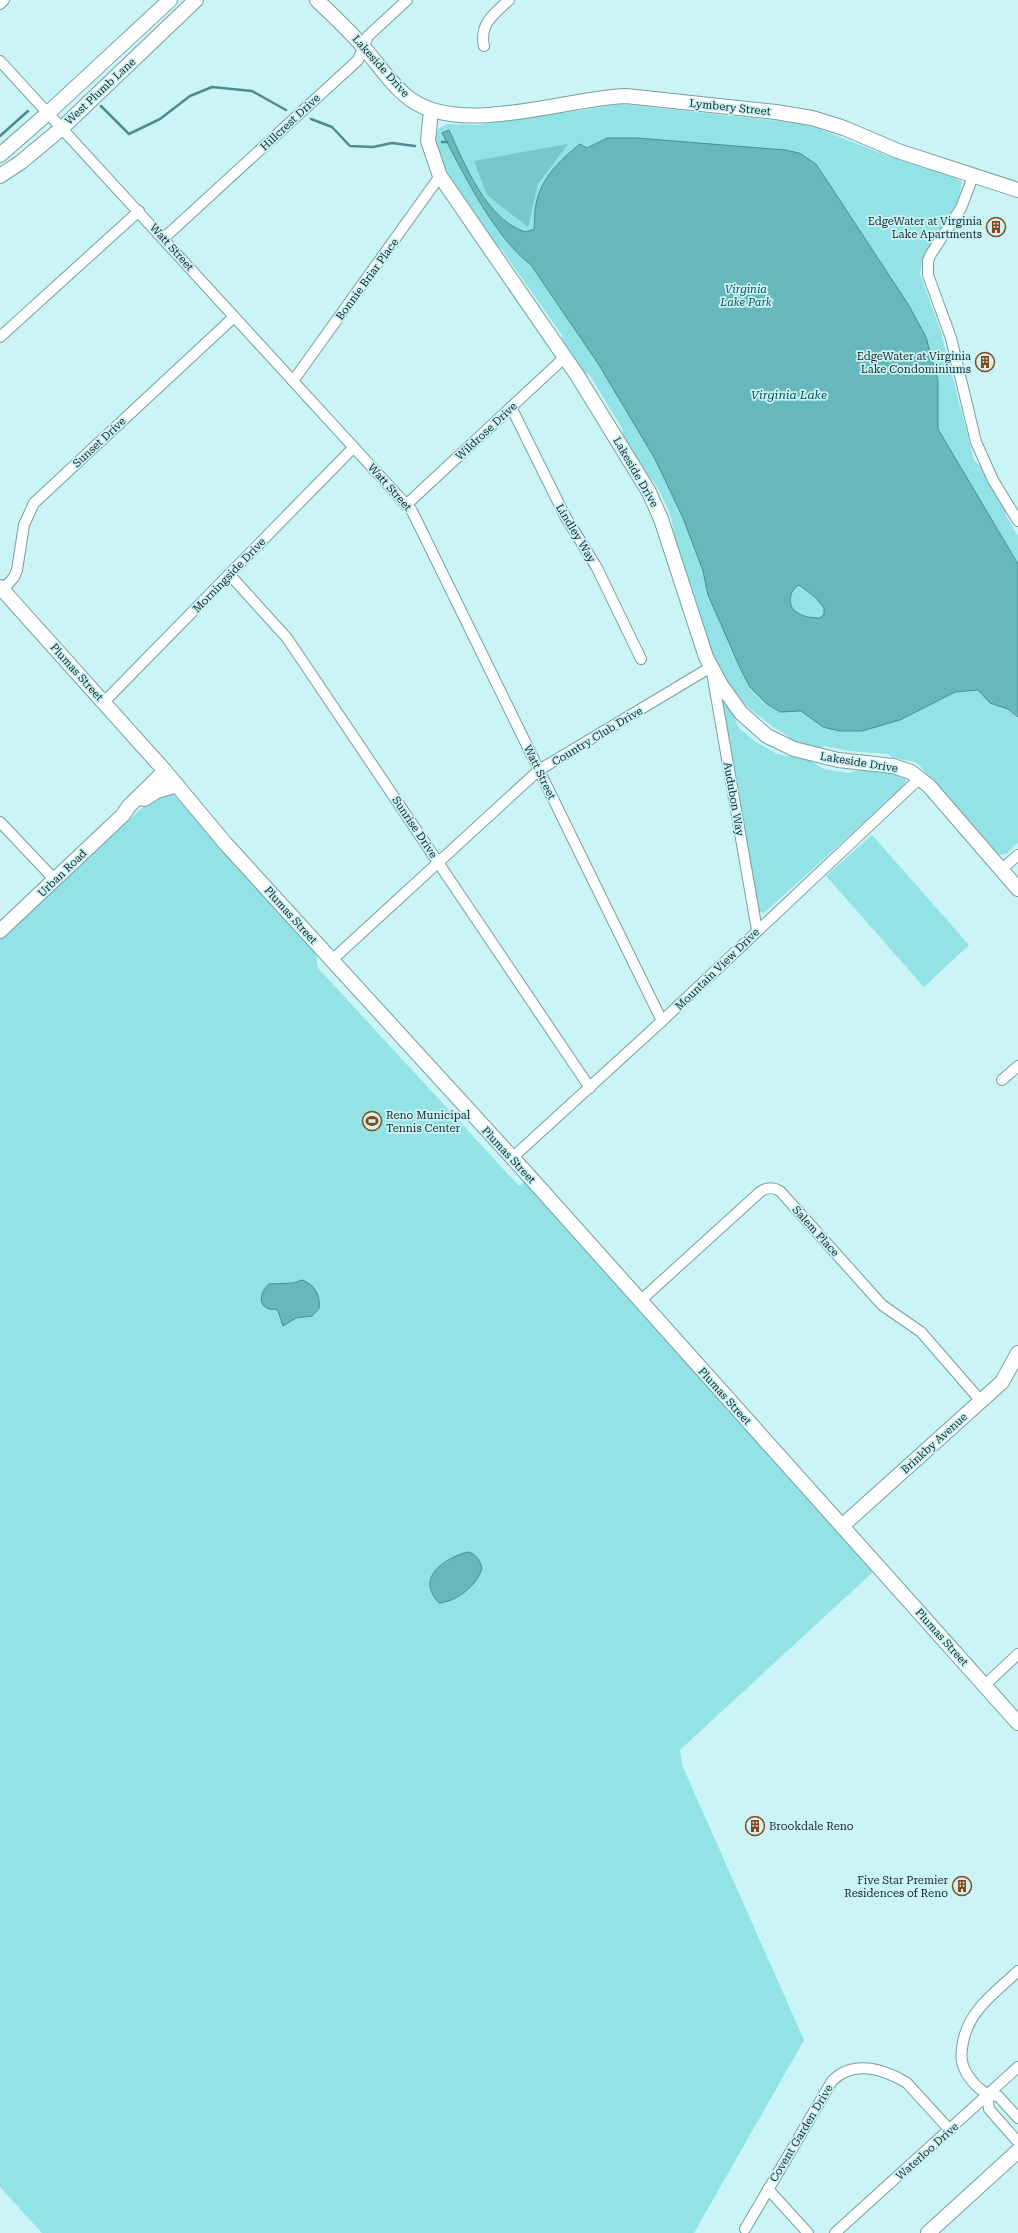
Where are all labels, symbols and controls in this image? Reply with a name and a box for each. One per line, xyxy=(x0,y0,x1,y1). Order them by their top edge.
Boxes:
street label: Lakeside Drive xyxy=(349,33,412,100)
street label: West Plumb Lane xyxy=(62,55,138,127)
street label: Hillcrest Drive xyxy=(258,91,323,153)
street label: Lymbery Street xyxy=(689,97,771,118)
place label: EdgeWater at Virginia Lake Apartments xyxy=(868,215,982,241)
building icon: EdgeWater at Virginia Lake Apartments xyxy=(985,216,1007,238)
street label: Watt Street xyxy=(147,221,196,274)
street label: Bonnie Briar Place xyxy=(333,236,401,323)
park label: Virginia Lake Park xyxy=(719,283,772,309)
place label: EdgeWater at Virginia Lake Condominiums xyxy=(857,350,971,376)
building icon: EdgeWater at Virginia Lake Condominiums xyxy=(974,351,996,373)
water label: Virginia Lake xyxy=(751,388,827,402)
street label: Wildrose Drive xyxy=(453,400,520,463)
street label: Sunset Drive xyxy=(70,415,129,470)
street label: Lakeside Drive xyxy=(610,435,661,510)
street label: Watt Street xyxy=(365,461,414,514)
street label: Lindley Way xyxy=(553,502,598,565)
street label: Morningside Drive xyxy=(190,535,268,615)
street label: Plumas Street xyxy=(47,641,106,704)
street label: Country Club Drive xyxy=(550,704,645,769)
street label: Watt Street xyxy=(521,743,558,802)
street label: Lakeside Drive xyxy=(819,750,899,775)
street label: Audubon Way xyxy=(721,761,747,838)
street label: Sunrise Drive xyxy=(389,794,440,861)
street label: Urban Road xyxy=(35,847,90,900)
street label: Plumas Street xyxy=(261,884,320,947)
street label: Mountain View Drive xyxy=(672,926,762,1013)
place label: Reno Municipal Tennis Center xyxy=(386,1109,471,1135)
sports icon: Reno Municipal Tennis Center xyxy=(361,1110,383,1132)
street label: Plumas Street xyxy=(479,1124,538,1186)
street label: Salem Place xyxy=(790,1203,842,1259)
street label: Plumas Street xyxy=(695,1365,754,1428)
street label: Brinkby Avenue xyxy=(899,1410,970,1477)
street label: Plumas Street xyxy=(912,1606,971,1669)
building icon: Brookdale Reno xyxy=(744,1815,766,1837)
place label: Brookdale Reno xyxy=(769,1820,854,1833)
place label: Five Star Premier Residences of Reno xyxy=(844,1874,948,1900)
building icon: Five Star Premier Residences of Reno xyxy=(951,1875,973,1897)
street label: Covent Garden Drive xyxy=(767,2082,836,2184)
street label: Waterloo Drive xyxy=(893,2120,961,2183)

